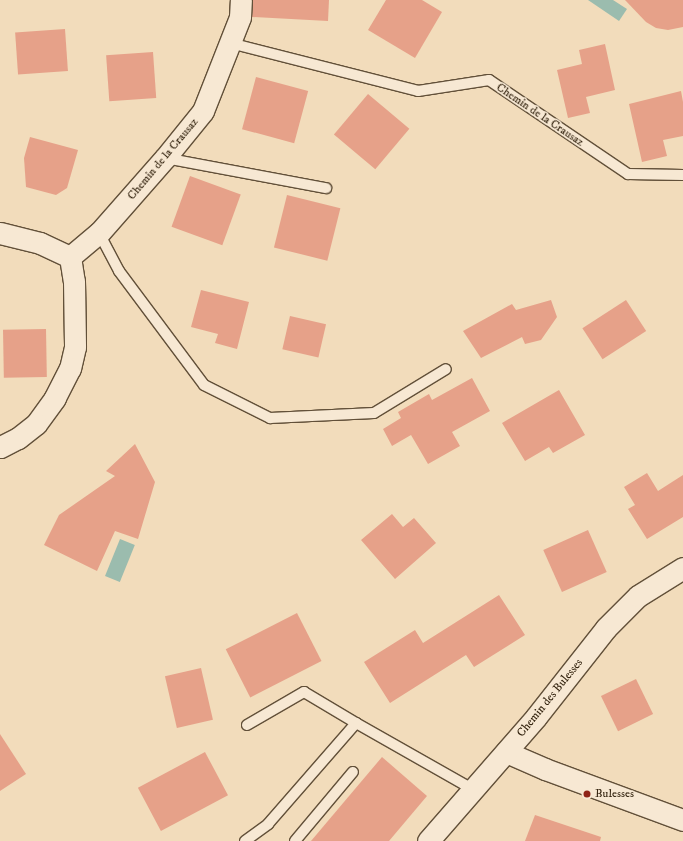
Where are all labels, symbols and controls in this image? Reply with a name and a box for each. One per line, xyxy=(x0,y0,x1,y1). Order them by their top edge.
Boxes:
street label: Chemin de la Crausaz xyxy=(493,80,587,150)
street label: Chemin de la Crausaz xyxy=(125,115,201,203)
street label: Chemin des Bulesses xyxy=(514,656,586,740)
place label: Bulesses xyxy=(595,787,634,801)
marker: Bulesses xyxy=(582,789,592,799)

